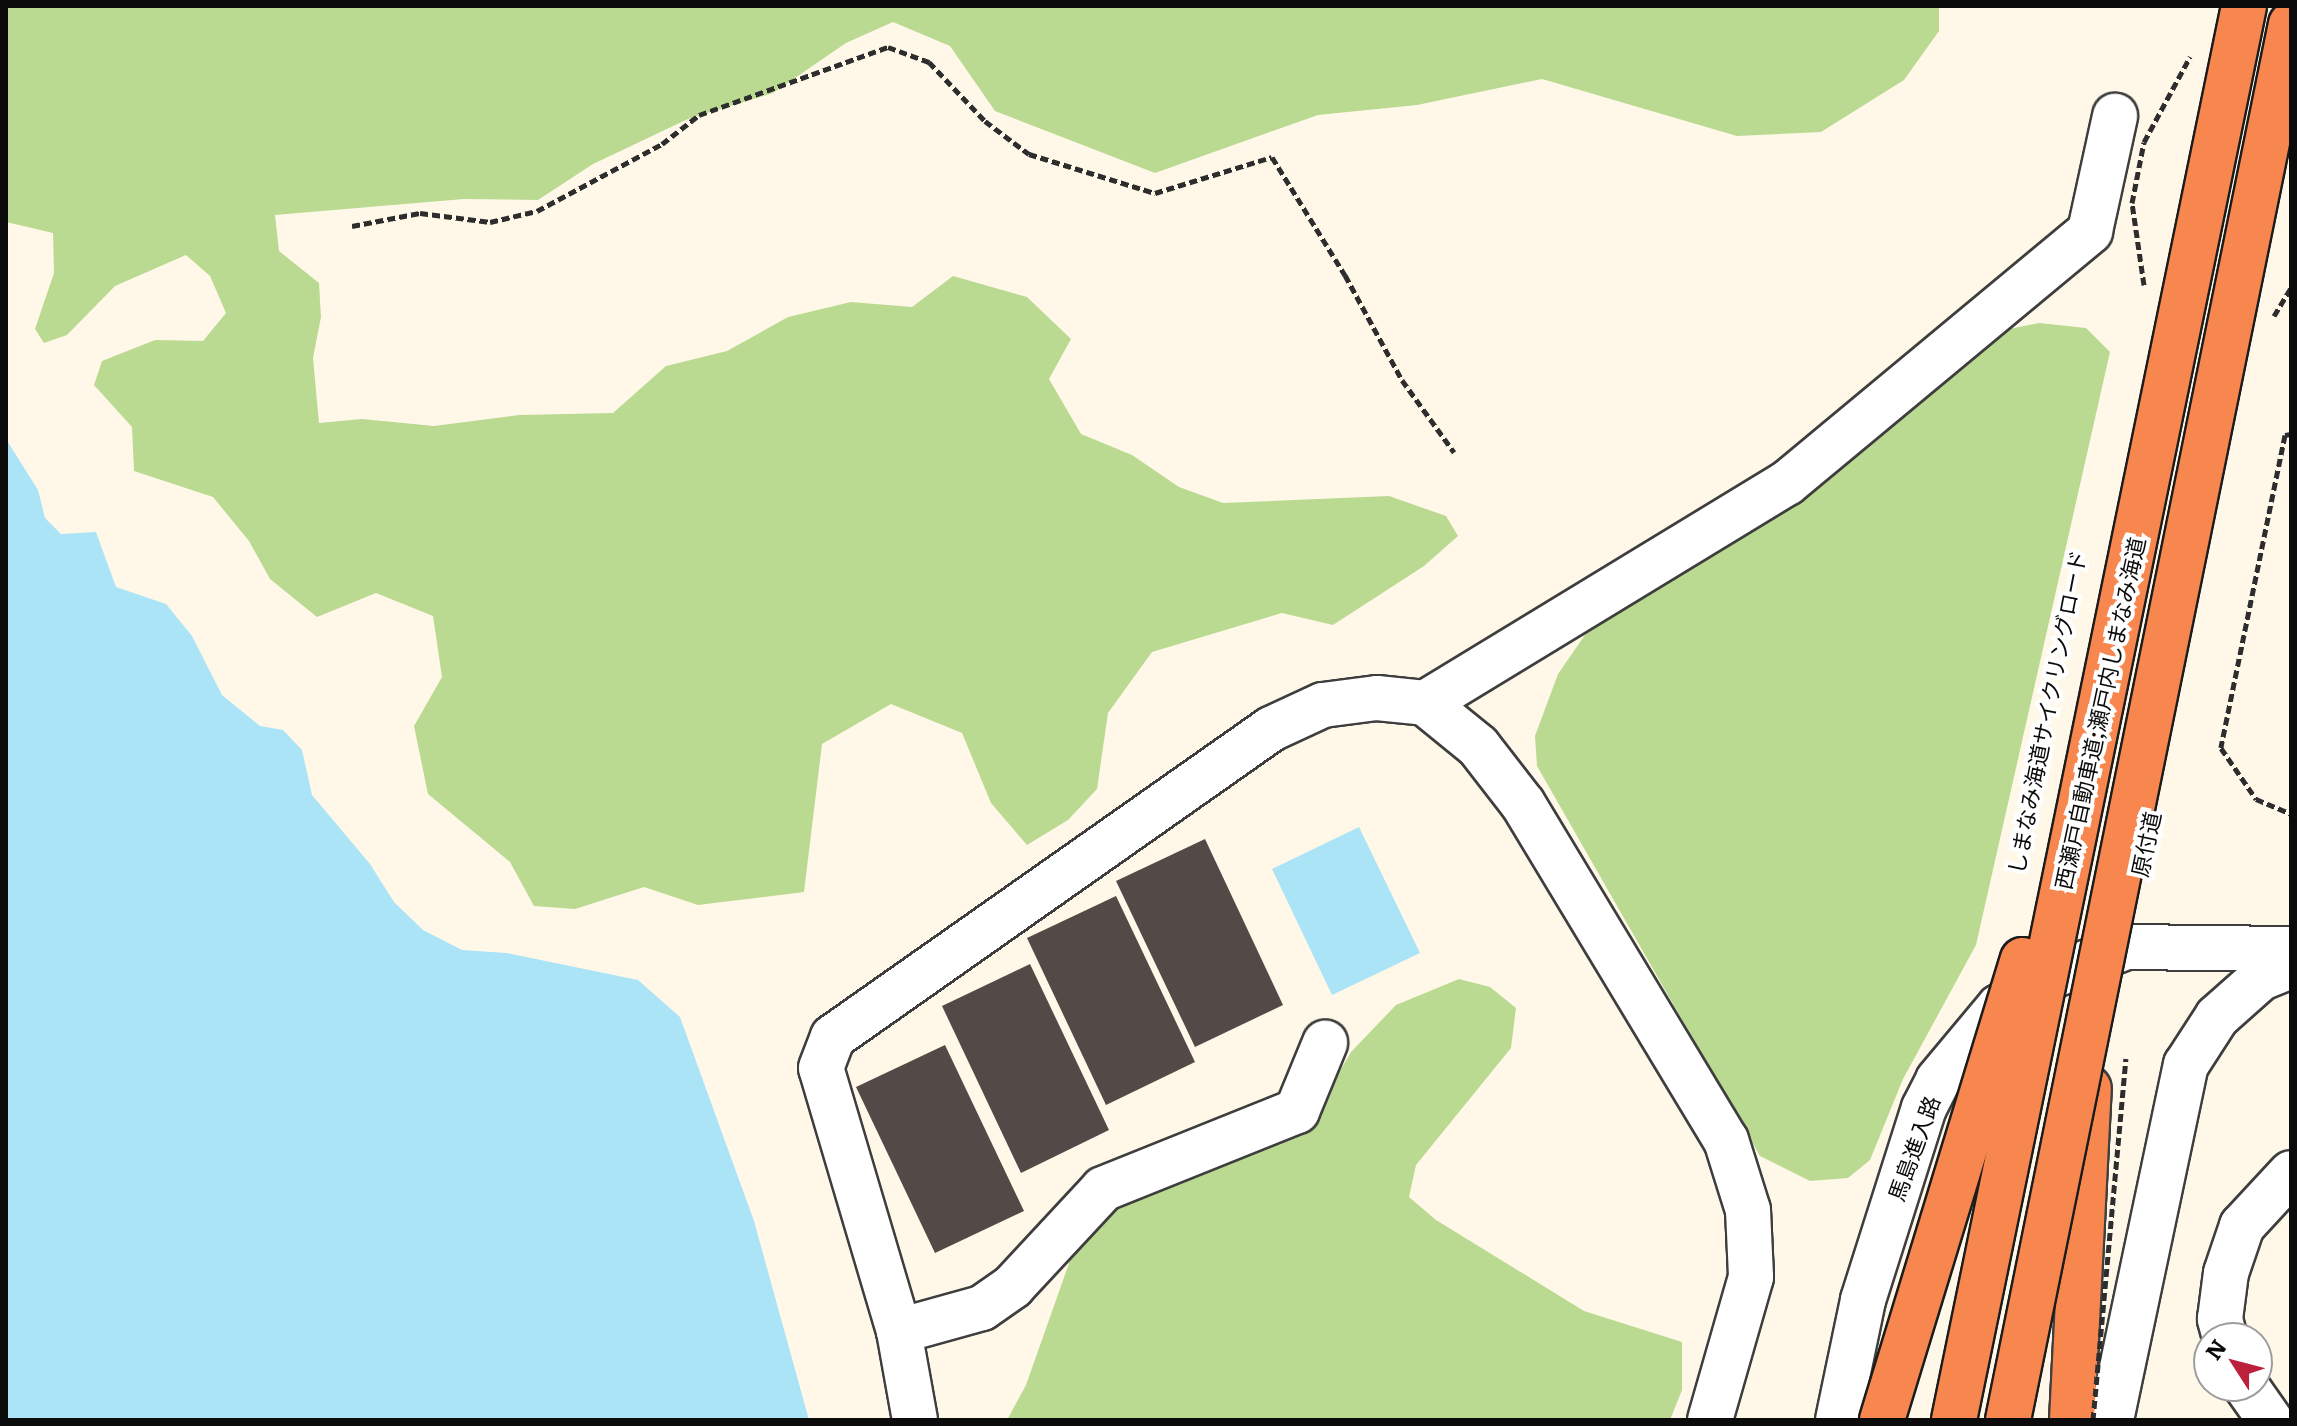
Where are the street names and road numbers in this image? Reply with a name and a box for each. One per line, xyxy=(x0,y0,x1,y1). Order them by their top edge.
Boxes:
street label: 西瀬戸自動車道;瀬戸内しまなみ海道 xyxy=(2049,535,2149,891)
street label: しまなみ海道サイクリングロード xyxy=(2002,548,2090,876)
street label: 原付道 xyxy=(2125,809,2165,879)
street label: 馬島進入路 xyxy=(1882,1092,1944,1204)

